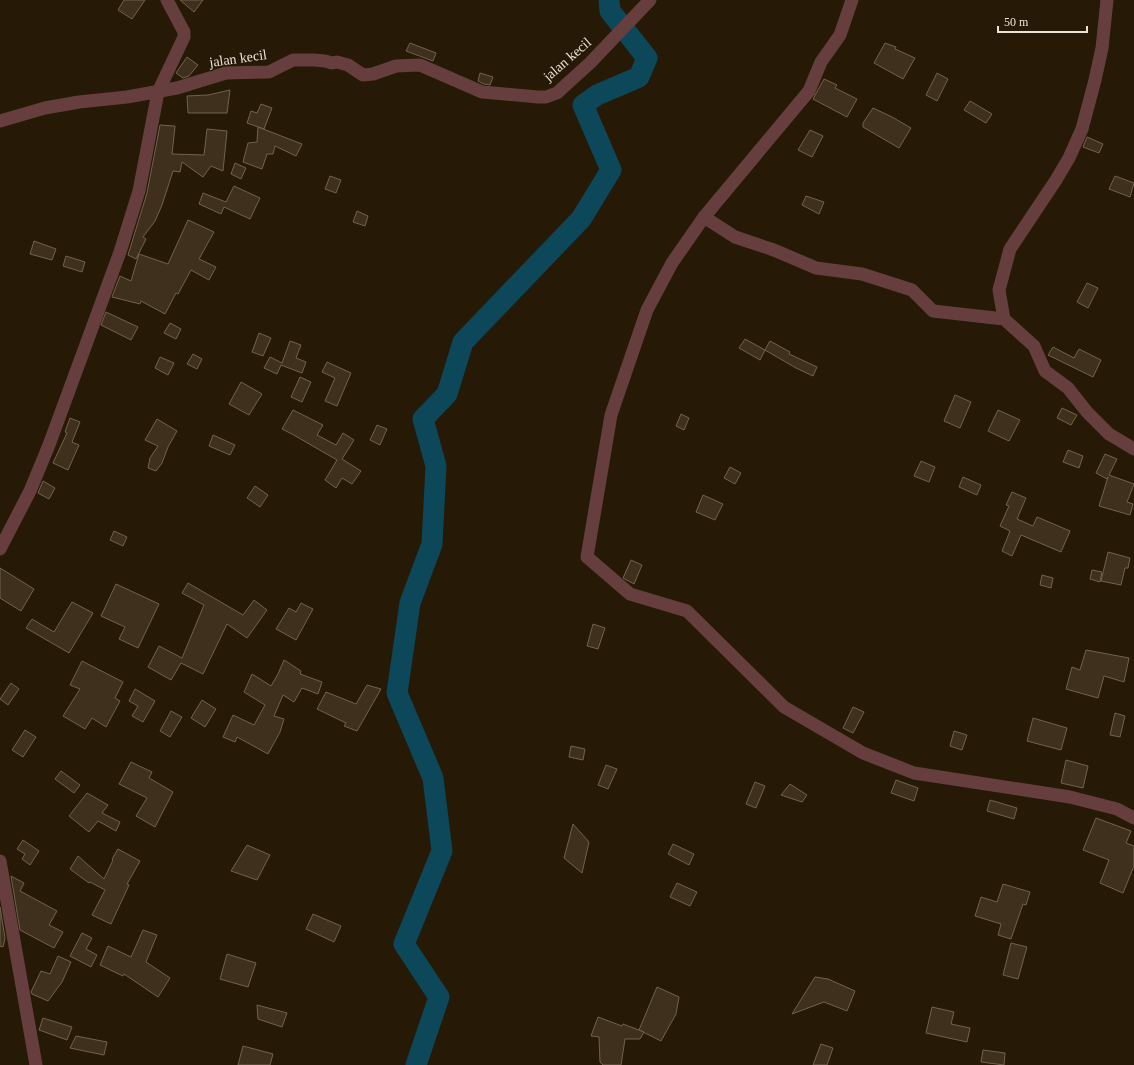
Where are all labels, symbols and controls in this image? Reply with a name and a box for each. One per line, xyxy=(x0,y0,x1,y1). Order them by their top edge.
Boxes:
scale bar xyxy=(998,8,1087,34)
text: 50 m xyxy=(1004,15,1029,29)
street label: jalan kecil xyxy=(540,35,594,85)
street label: jalan kecil xyxy=(207,47,268,70)

